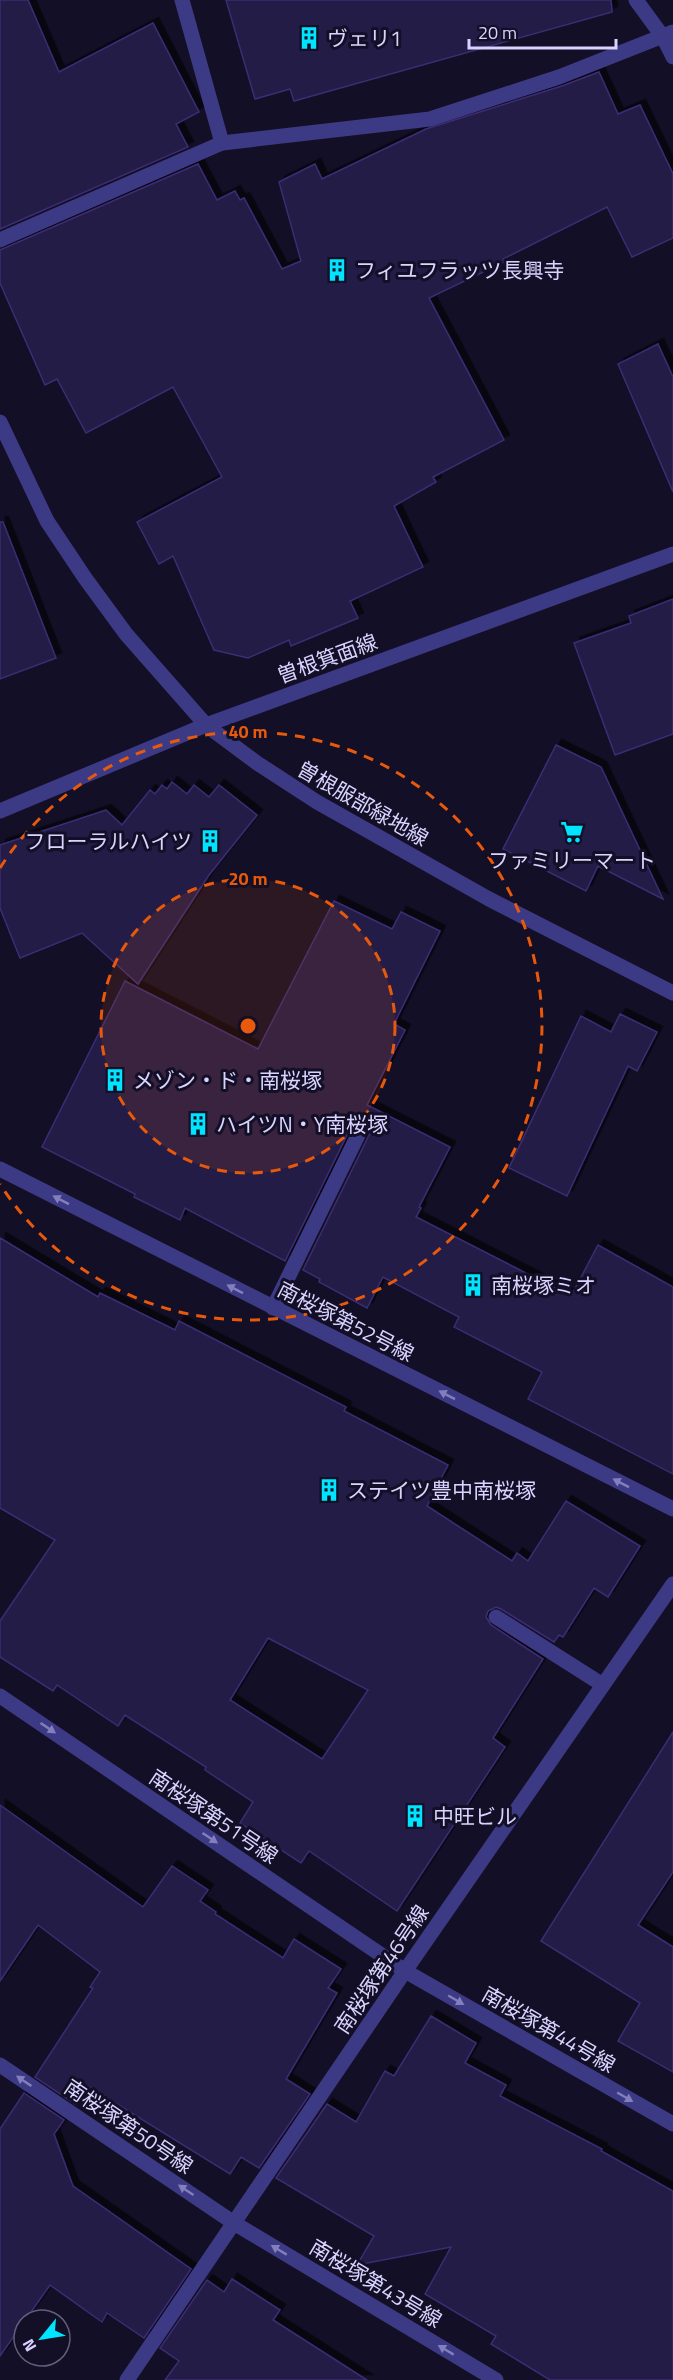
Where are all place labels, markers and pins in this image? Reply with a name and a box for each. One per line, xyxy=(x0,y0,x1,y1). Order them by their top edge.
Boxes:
place label: ヴェリ1 xyxy=(327,22,402,54)
building icon: ヴェリ1 xyxy=(296,25,322,51)
place label: フィユフラッツ長興寺 xyxy=(355,254,565,286)
building icon: フィユフラッツ長興寺 xyxy=(324,257,350,283)
supermarket icon: ファミリーマート xyxy=(559,819,585,845)
place label: フローラルハイツ xyxy=(24,825,192,857)
building icon: フローラルハイツ xyxy=(197,828,223,854)
place label: ファミリーマート xyxy=(488,844,656,876)
centre of rings xyxy=(238,1016,258,1036)
place label: メゾン・ド・南桜塚 xyxy=(133,1064,322,1096)
building icon: メゾン・ド・南桜塚 xyxy=(102,1067,128,1093)
place label: ハイツN・Y南桜塚 xyxy=(216,1108,388,1140)
building icon: ハイツN・Y南桜塚 xyxy=(185,1111,211,1137)
place label: 南桜塚ミオ xyxy=(491,1269,596,1301)
building icon: 南桜塚ミオ xyxy=(460,1272,486,1298)
place label: ステイツ豊中南桜塚 xyxy=(347,1474,536,1506)
building icon: ステイツ豊中南桜塚 xyxy=(316,1477,342,1503)
place label: 中旺ビル xyxy=(433,1800,517,1832)
building icon: 中旺ビル xyxy=(402,1803,428,1829)

